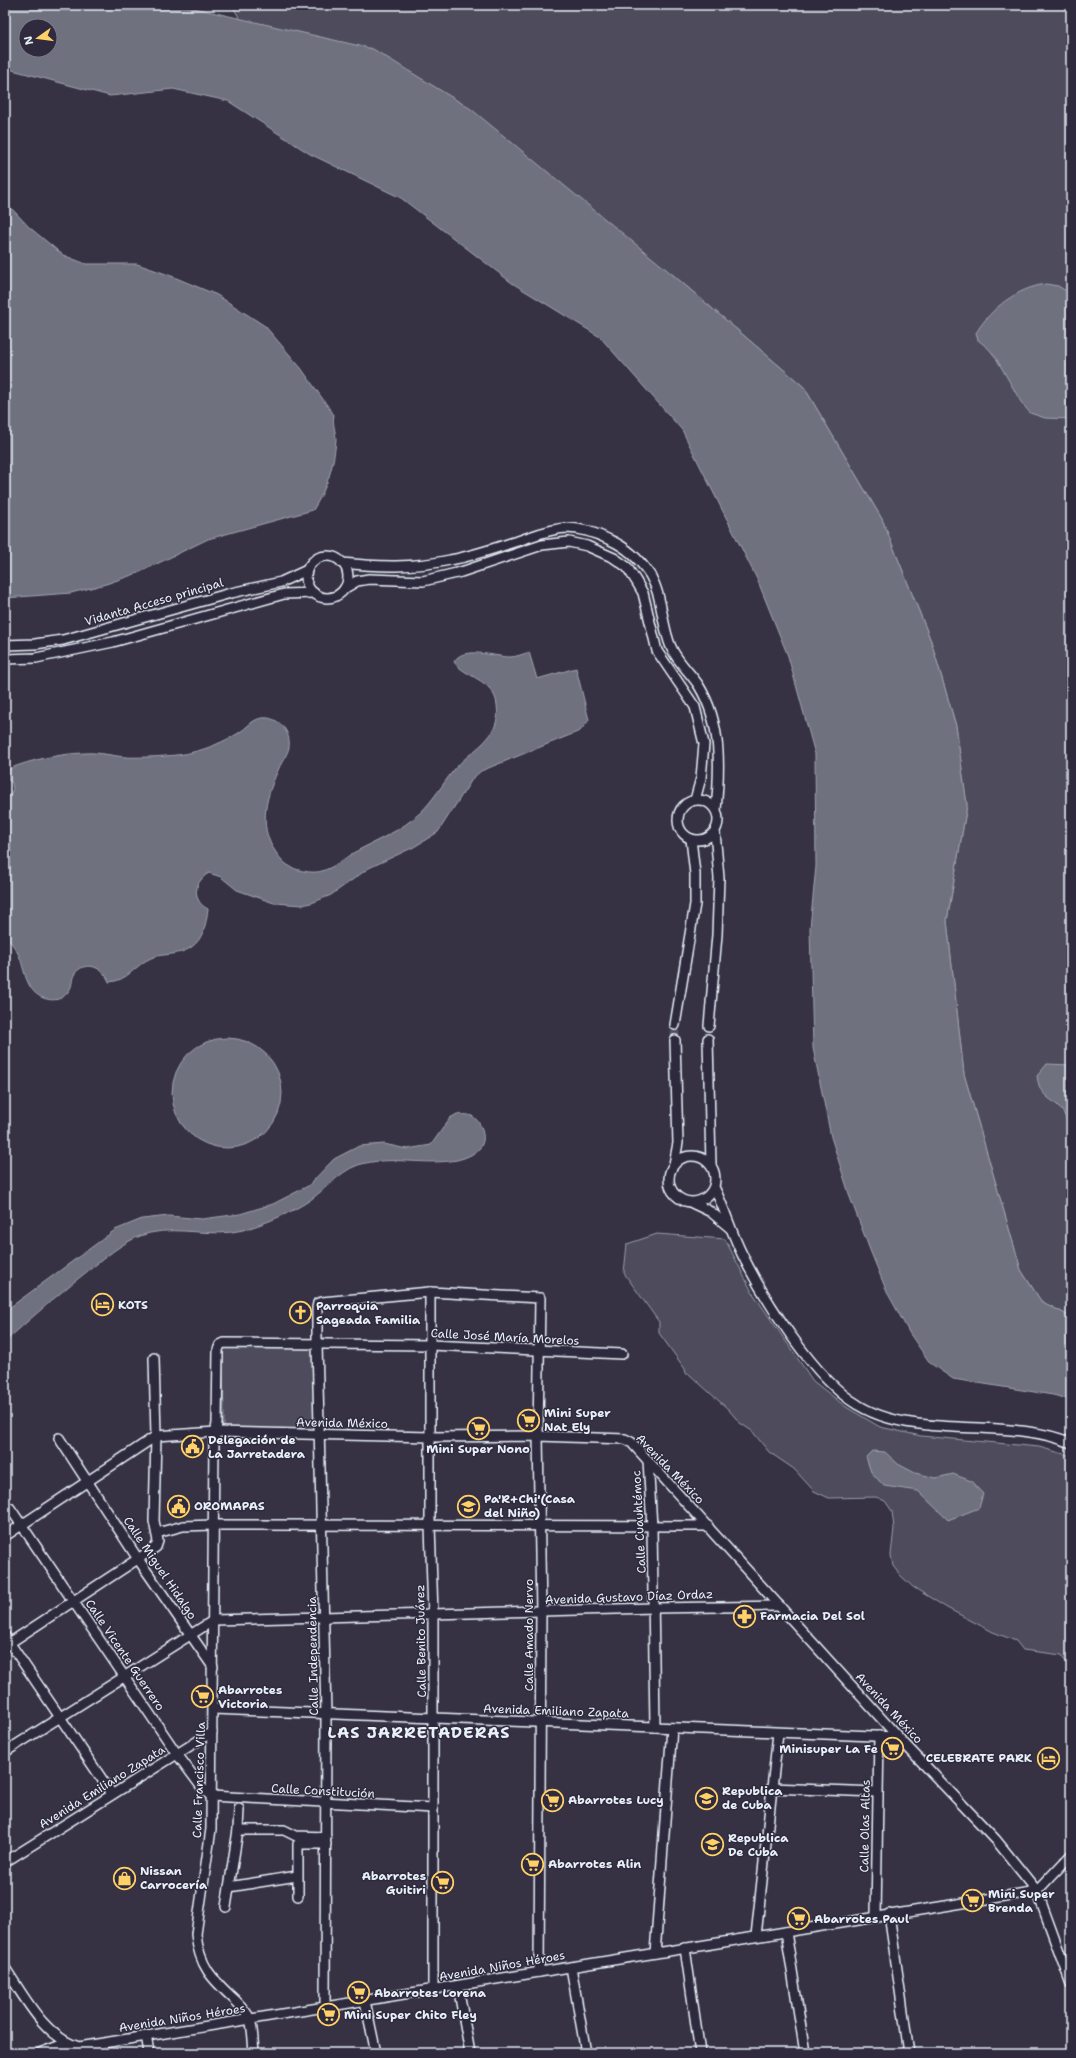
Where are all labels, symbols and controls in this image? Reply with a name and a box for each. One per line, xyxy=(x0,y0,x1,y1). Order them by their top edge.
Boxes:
north arrow xyxy=(18,18,58,58)
text: N xyxy=(20,34,37,46)
street label: Vidanta Acceso principal xyxy=(83,574,226,629)
hotel icon: KOTS xyxy=(90,1292,116,1318)
place label: KOTS xyxy=(118,1297,148,1313)
place label: Parroquia Sageada Familia xyxy=(316,1298,421,1328)
church icon: Parroquia Sageada Familia xyxy=(287,1300,313,1326)
street label: Calle José María Morelos xyxy=(430,1325,580,1349)
place label: Mini Super Nat Ely xyxy=(544,1405,611,1435)
supermarket icon: Mini Super Nat Ely xyxy=(516,1407,542,1433)
street label: Avenida México xyxy=(296,1414,388,1432)
supermarket icon: Mini Super Nono xyxy=(465,1415,491,1441)
street label: Avenida México xyxy=(632,1430,708,1508)
place label: Delegación de La Jarretadera xyxy=(208,1432,306,1462)
public building icon: Delegación de La Jarretadera xyxy=(180,1434,206,1460)
place label: Mini Super Nono xyxy=(426,1441,530,1457)
street label: Calle Cuauhtémoc xyxy=(628,1470,650,1574)
place label: Pa'R+Chi'(Casa del Niño) xyxy=(484,1491,576,1521)
public building icon: OROMAPAS xyxy=(166,1493,192,1519)
school or university icon: Pa'R+Chi'(Casa del Niño) xyxy=(456,1493,482,1519)
place label: OROMAPAS xyxy=(194,1498,265,1514)
street label: Calle Miguel Hidalgo xyxy=(120,1513,200,1623)
street label: Calle Amado Nervo xyxy=(521,1579,537,1691)
street label: Calle Benito Juárez xyxy=(412,1584,430,1698)
street label: Avenida Gustavo Díaz Ordaz xyxy=(545,1586,713,1608)
street label: Calle Vicente Guerrero xyxy=(82,1596,168,1714)
street label: Calle Independencia xyxy=(304,1596,322,1716)
pharmacy icon: Farmacia Del Sol xyxy=(732,1603,758,1629)
place label: Farmacia Del Sol xyxy=(760,1608,865,1624)
street label: Avenida México xyxy=(852,1669,926,1747)
place label: Abarrotes Victoria xyxy=(218,1682,282,1712)
supermarket icon: Abarrotes Victoria xyxy=(189,1684,215,1710)
street label: Avenida Emiliano Zapata xyxy=(483,1700,630,1722)
street label: Calle Francisco Villa xyxy=(189,1721,209,1838)
district label: LAS JARRETADERAS xyxy=(327,1722,511,1743)
supermarket icon: Minisuper La Fe xyxy=(880,1736,906,1762)
street label: Avenida Emiliano Zapata xyxy=(36,1741,168,1832)
place label: Minisuper La Fe xyxy=(779,1741,878,1757)
hotel icon: CELEBRATE PARK xyxy=(1035,1745,1061,1771)
place label: CELEBRATE PARK xyxy=(926,1750,1033,1766)
street label: Calle Olas Altas xyxy=(856,1779,874,1873)
street label: Calle Constitución xyxy=(271,1780,375,1802)
place label: Republica de Cuba xyxy=(722,1783,783,1813)
school or university icon: Republica de Cuba xyxy=(694,1785,720,1811)
supermarket icon: Abarrotes Lucy xyxy=(539,1787,565,1813)
place label: Abarrotes Lucy xyxy=(568,1792,664,1808)
place label: Republica De Cuba xyxy=(728,1830,789,1860)
school or university icon: Republica De Cuba xyxy=(700,1832,726,1858)
supermarket icon: Abarrotes Alin xyxy=(519,1851,545,1877)
place label: Abarrotes Alin xyxy=(548,1856,641,1872)
place label: Nissan Carrocería xyxy=(140,1863,208,1893)
shop icon: Nissan Carrocería xyxy=(111,1865,137,1891)
place label: Abarrotes Guitiri xyxy=(362,1868,426,1898)
supermarket icon: Abarrotes Guitiri xyxy=(429,1870,455,1896)
place label: Mini Super Brenda xyxy=(988,1886,1055,1916)
supermarket icon: Mini Super Brenda xyxy=(959,1888,985,1914)
supermarket icon: Abarrotes Paul xyxy=(785,1906,811,1932)
place label: Abarrotes Paul xyxy=(814,1911,909,1927)
street label: Avenida Niños Héroes xyxy=(438,1947,566,1985)
supermarket icon: Abarrotes Lorena xyxy=(345,1980,371,2006)
place label: Abarrotes Lorena xyxy=(374,1985,487,2001)
street label: Avenida Niños Héroes xyxy=(118,2000,246,2036)
supermarket icon: Mini Super Chito Fley xyxy=(316,2002,342,2028)
place label: Mini Super Chito Fley xyxy=(344,2007,477,2023)

